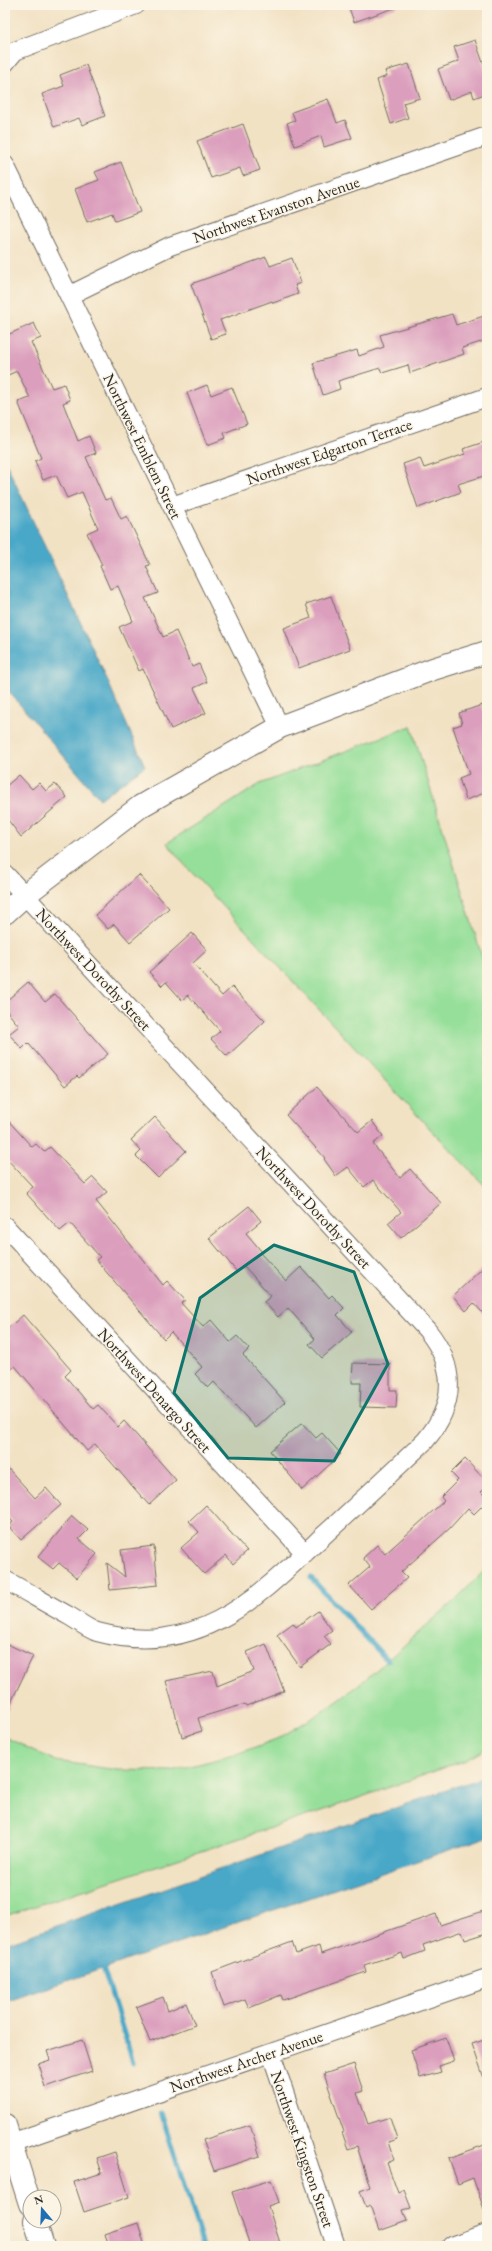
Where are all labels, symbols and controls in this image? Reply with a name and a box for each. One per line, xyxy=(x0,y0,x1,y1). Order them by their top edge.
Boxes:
street label: Northwest Evanston Avenue xyxy=(190,171,362,248)
street label: Northwest Emblem Street xyxy=(98,370,187,522)
street label: Northwest Edgarton Terrace xyxy=(244,413,415,490)
street label: Northwest Dorothy Street xyxy=(31,904,156,1035)
street label: Northwest Dorothy Street xyxy=(251,1142,376,1273)
street label: Northwest Denargo Street xyxy=(93,1324,216,1457)
street label: Northwest Archer Avenue xyxy=(167,2025,326,2098)
street label: Northwest Kingston Street xyxy=(266,2068,339,2230)
north arrow xyxy=(22,2189,62,2229)
text: N xyxy=(32,2191,45,2208)

